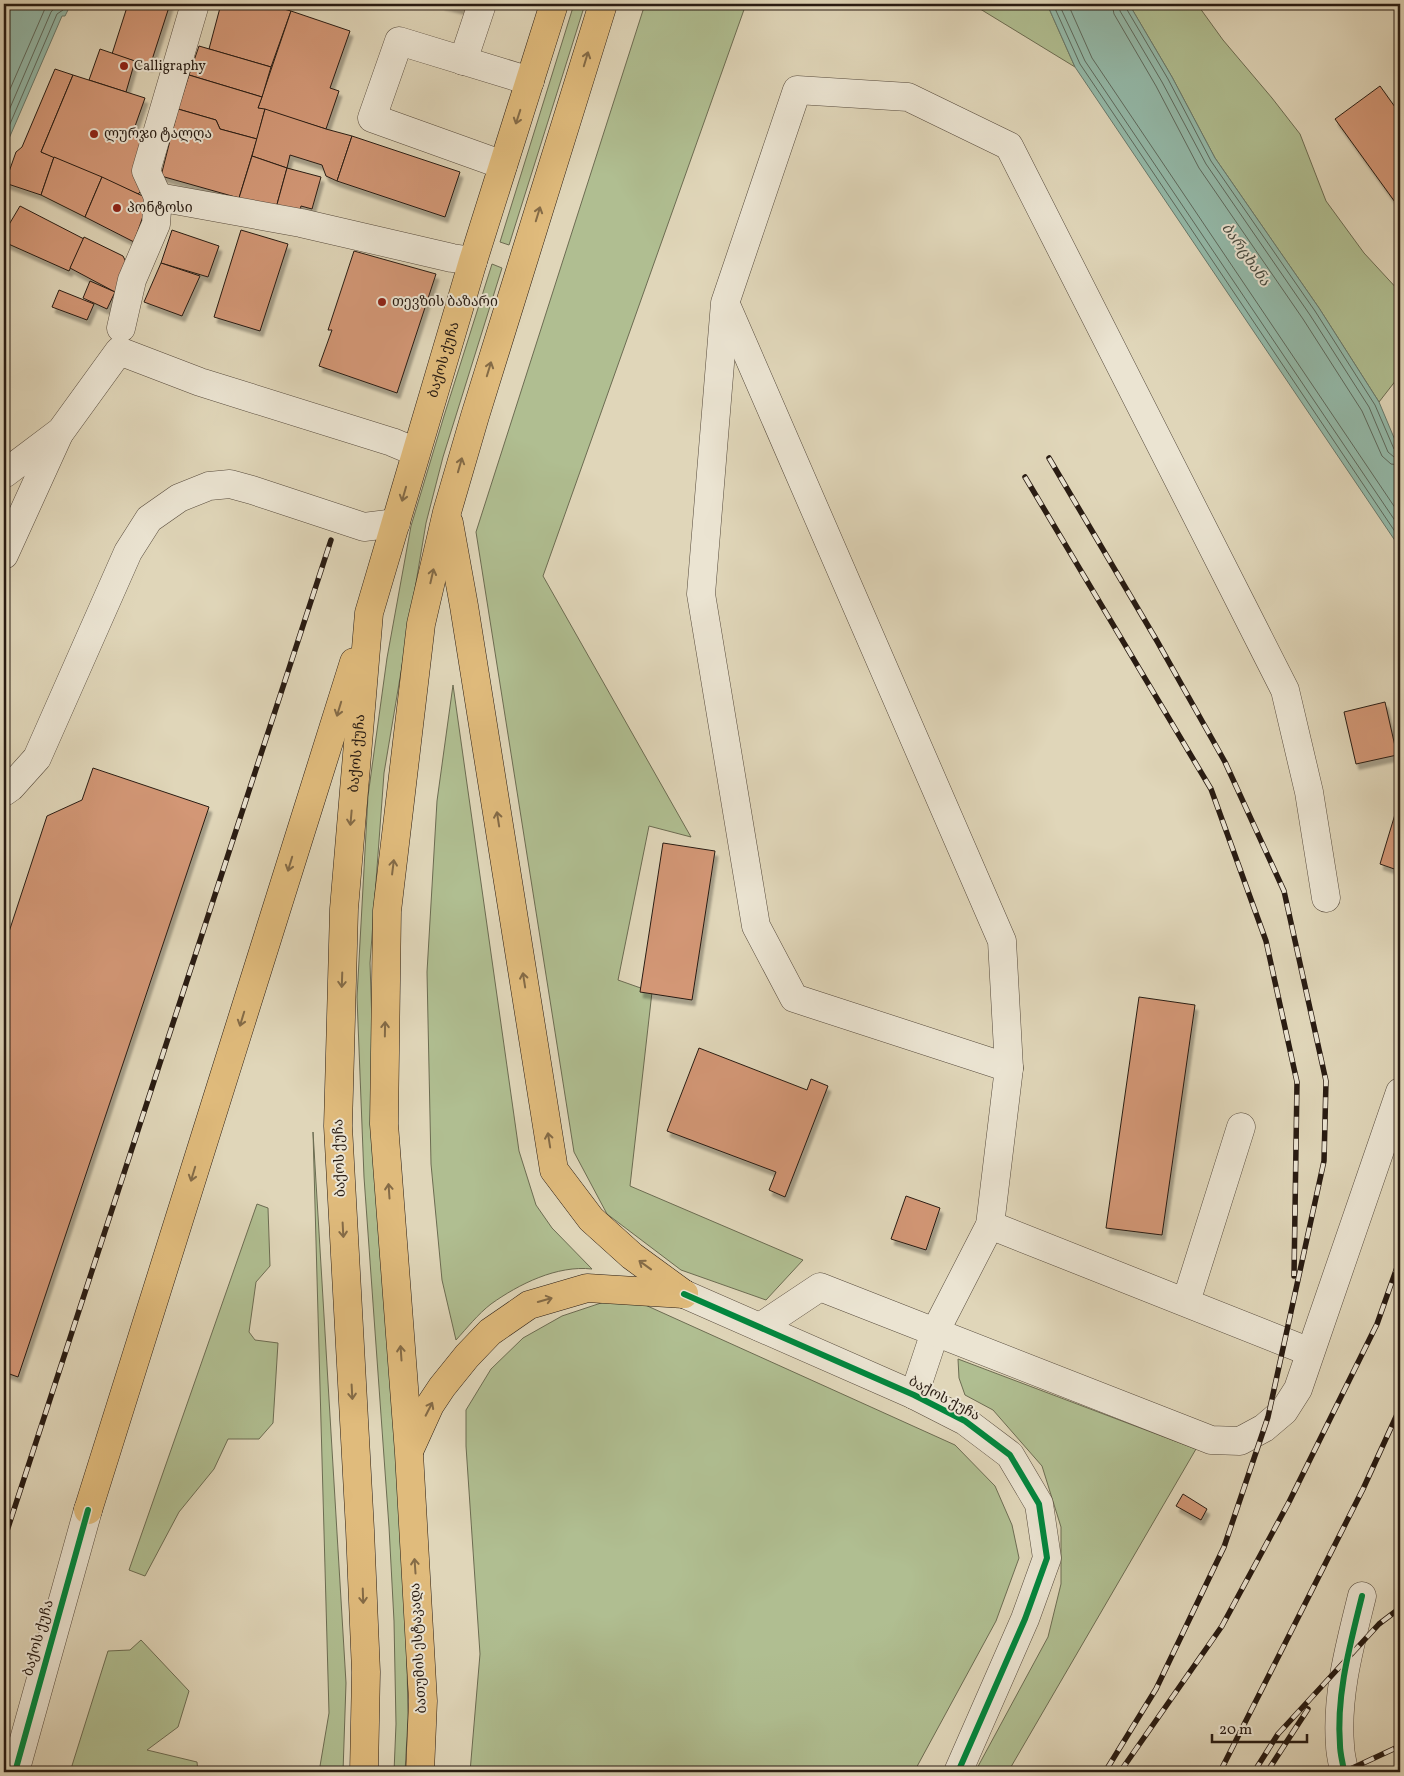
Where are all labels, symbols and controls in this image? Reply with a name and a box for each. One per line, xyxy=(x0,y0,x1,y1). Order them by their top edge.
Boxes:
one-way arrow xyxy=(581,51,591,67)
place label: Calligraphy xyxy=(134,57,206,76)
marker: Calligraphy xyxy=(118,60,130,72)
one-way arrow xyxy=(513,109,523,125)
place label: ლურჯი ტალღა xyxy=(104,125,212,144)
marker: ლურჯი ტალღა xyxy=(88,128,100,140)
place label: პონტოსი xyxy=(127,199,193,218)
marker: პონტოსი xyxy=(111,202,123,214)
one-way arrow xyxy=(533,206,543,222)
water label: ბარცხანა xyxy=(1216,219,1275,292)
place label: თევზის ბაზარი xyxy=(392,293,498,312)
marker: თევზის ბაზარი xyxy=(376,296,388,308)
street label: ბაქოს ქუჩა xyxy=(424,319,464,400)
one-way arrow xyxy=(485,361,495,377)
one-way arrow xyxy=(456,458,466,474)
one-way arrow xyxy=(399,486,409,502)
one-way arrow xyxy=(428,568,437,584)
one-way arrow xyxy=(333,701,343,717)
street label: ბაქოს ქუჩა xyxy=(344,713,370,793)
one-way arrow xyxy=(347,810,356,826)
one-way arrow xyxy=(493,811,503,827)
one-way arrow xyxy=(285,856,295,872)
one-way arrow xyxy=(388,859,398,875)
one-way arrow xyxy=(337,972,346,988)
one-way arrow xyxy=(518,972,528,988)
one-way arrow xyxy=(236,1011,246,1027)
one-way arrow xyxy=(380,1021,390,1038)
street label: ბაქოს ქუჩა xyxy=(329,1118,351,1198)
one-way arrow xyxy=(544,1132,554,1148)
one-way arrow xyxy=(188,1166,197,1182)
one-way arrow xyxy=(384,1184,393,1200)
one-way arrow xyxy=(339,1222,348,1238)
one-way arrow xyxy=(638,1260,652,1270)
one-way arrow xyxy=(536,1295,552,1305)
one-way arrow xyxy=(396,1346,406,1362)
street label: ბაქოს ქუჩა xyxy=(905,1372,983,1426)
one-way arrow xyxy=(348,1384,357,1400)
one-way arrow xyxy=(425,1402,434,1417)
one-way arrow xyxy=(410,1559,419,1575)
street label: ბათუმის ესტაკადა xyxy=(406,1582,432,1714)
one-way arrow xyxy=(358,1588,368,1604)
street label: ბაქოს ქუჩა xyxy=(19,1598,59,1678)
scale bar xyxy=(1212,1711,1306,1743)
text: 20 m xyxy=(1219,1720,1252,1741)

